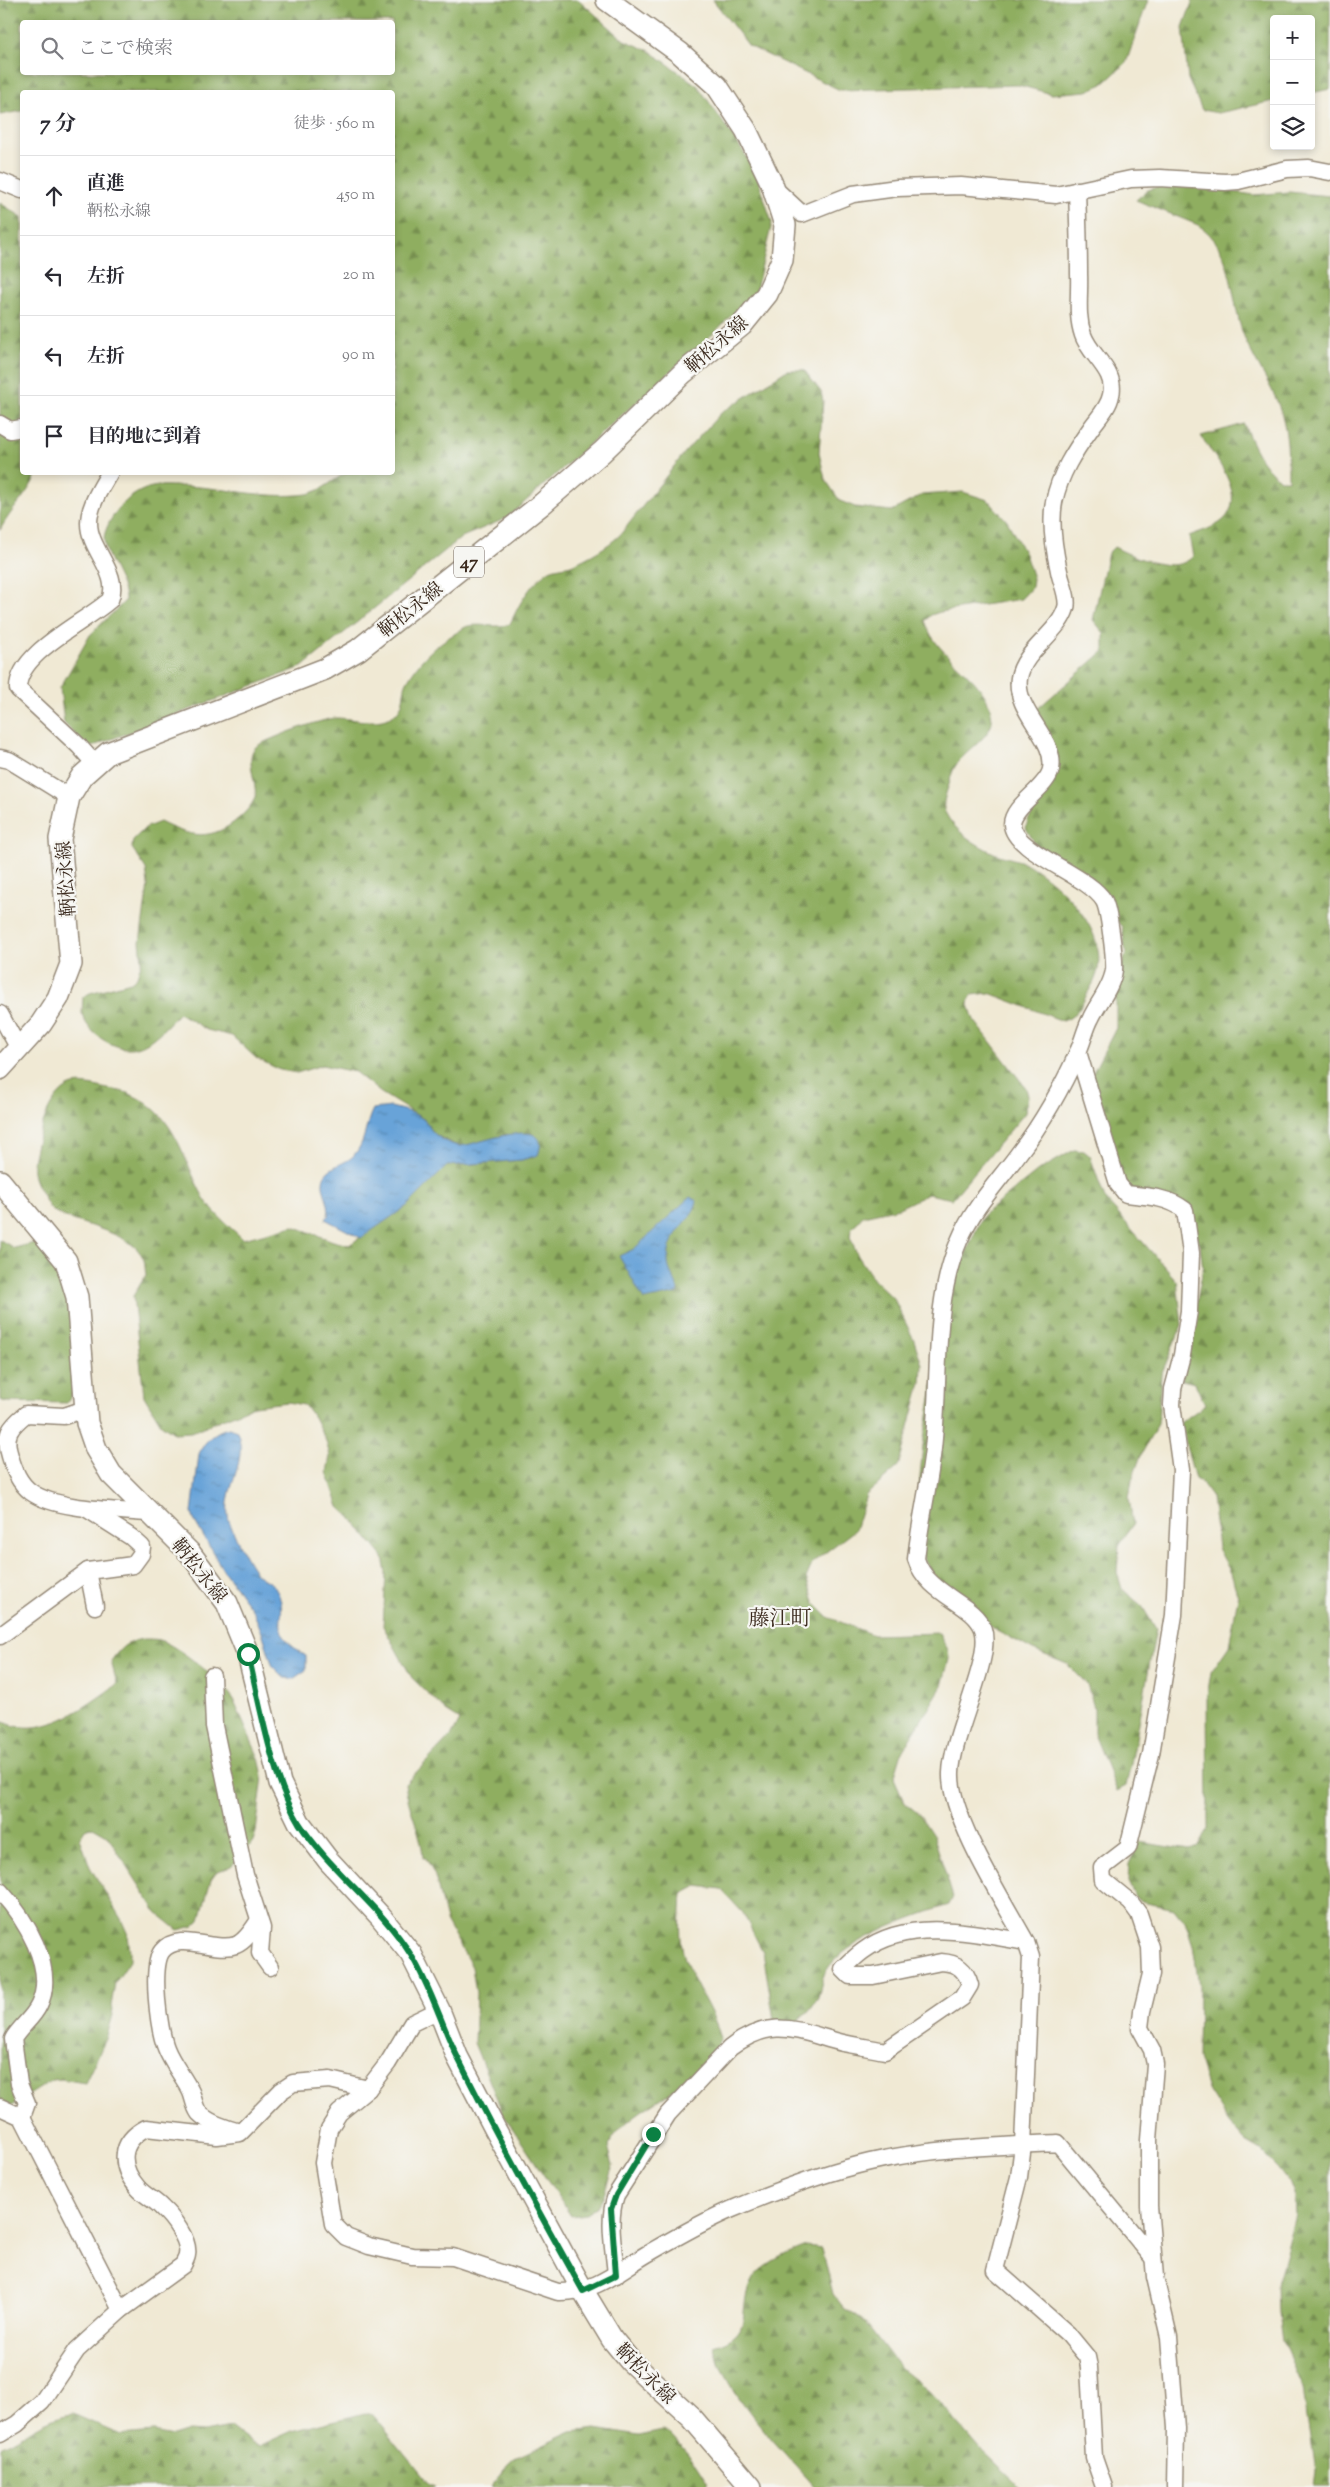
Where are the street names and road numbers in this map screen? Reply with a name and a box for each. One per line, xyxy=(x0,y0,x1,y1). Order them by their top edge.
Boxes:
street label: 鞆松永線 xyxy=(680,311,755,381)
road number: 47 xyxy=(454,546,484,578)
street label: 鞆松永線 xyxy=(374,577,450,645)
street label: 鞆松永線 xyxy=(51,840,84,918)
street label: 鞆松永線 xyxy=(164,1534,232,1610)
street label: 鞆松永線 xyxy=(608,2338,681,2411)

